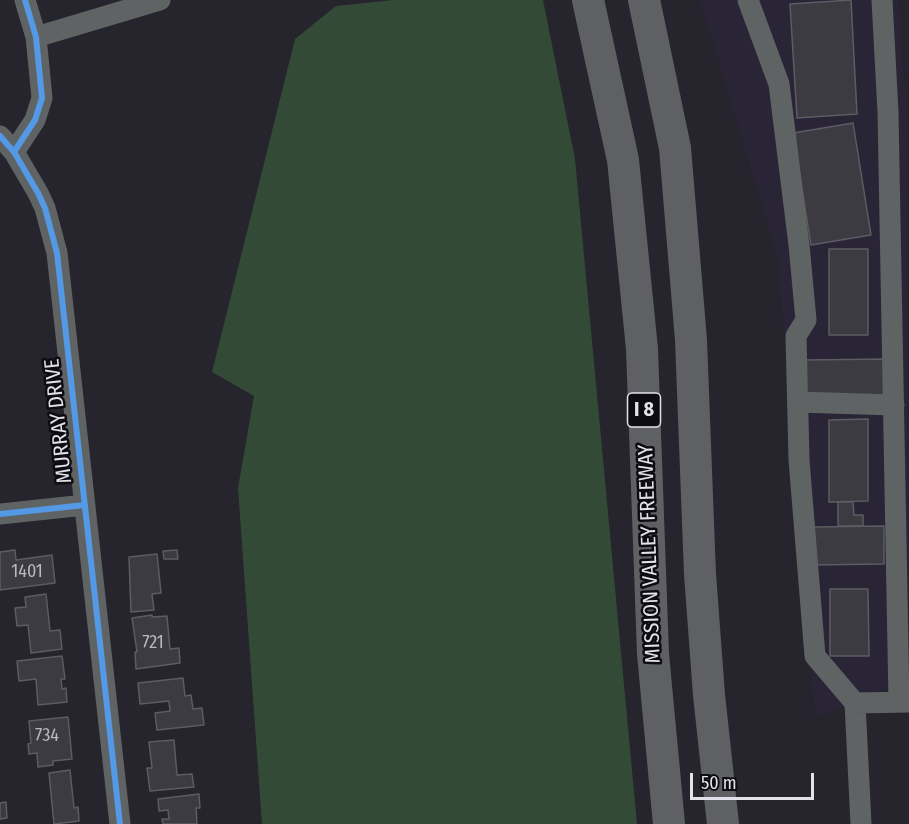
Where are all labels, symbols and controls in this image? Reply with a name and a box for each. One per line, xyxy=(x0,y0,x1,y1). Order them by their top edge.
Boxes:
street label: MURRAY DRIVE xyxy=(40,357,78,485)
road number: I 8 xyxy=(628,393,660,427)
street label: MISSION VALLEY FREEWAY xyxy=(634,444,666,664)
house number: 1401 xyxy=(11,561,43,583)
house number: 721 xyxy=(142,632,164,654)
house number: 734 xyxy=(35,725,59,747)
scale bar xyxy=(693,761,818,799)
text: 50 m xyxy=(701,772,737,794)

